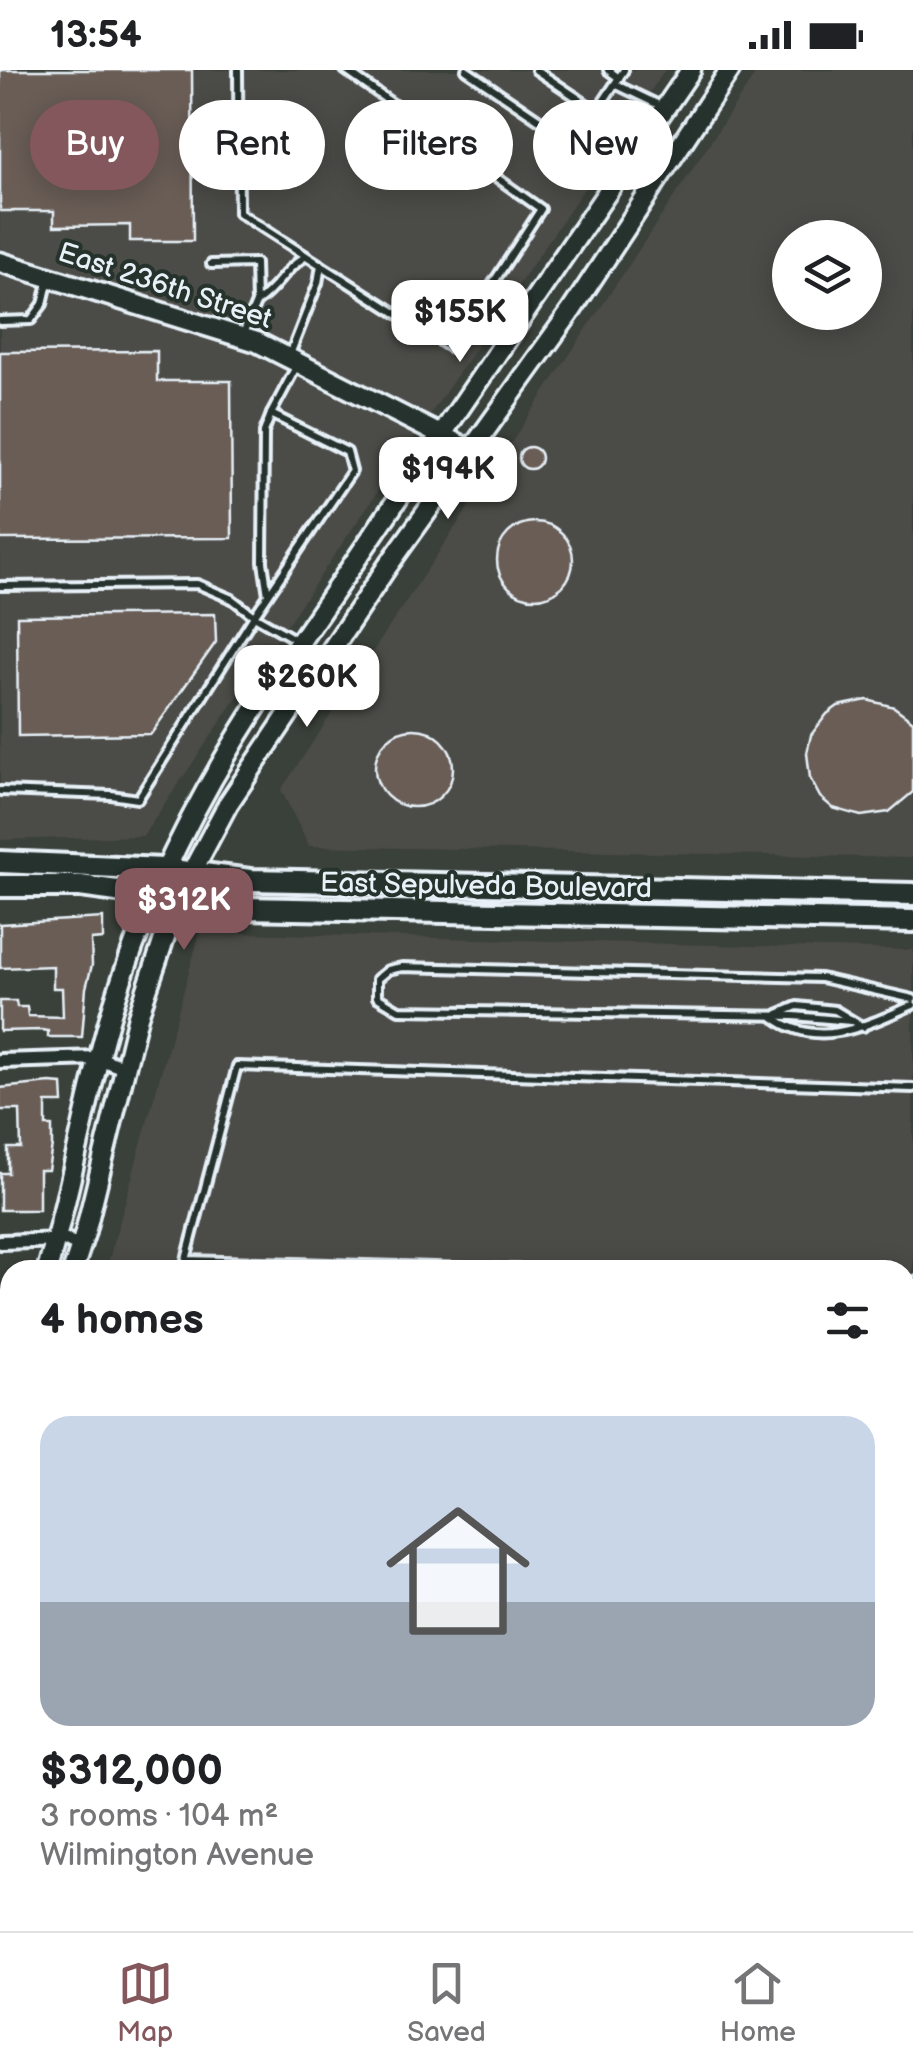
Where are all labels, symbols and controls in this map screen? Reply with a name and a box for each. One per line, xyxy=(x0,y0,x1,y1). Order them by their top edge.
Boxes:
text: 13:54 xyxy=(50,13,142,58)
chip: Buy xyxy=(30,100,159,190)
chip: Rent xyxy=(179,100,325,190)
chip: Filters xyxy=(345,100,513,190)
chip: New xyxy=(533,100,673,190)
map controls xyxy=(772,220,882,330)
button: layers xyxy=(772,220,882,330)
street label: East 236th Street xyxy=(54,236,276,336)
pin: $155K xyxy=(390,280,530,365)
text: $155K xyxy=(413,293,507,332)
pin: $194K xyxy=(378,437,518,522)
text: $194K xyxy=(401,450,495,489)
pin: $260K xyxy=(237,645,377,730)
text: $260K xyxy=(256,658,358,697)
street label: East Sepulveda Boulevard xyxy=(320,867,652,905)
pin: $312K xyxy=(114,868,254,953)
text: $312K xyxy=(137,881,231,920)
icon: filters xyxy=(820,1293,875,1348)
text: 4 homes xyxy=(40,1295,204,1346)
icon: home xyxy=(368,1481,548,1661)
text: $312,000 xyxy=(40,1746,223,1797)
text: 3 rooms · 104 m² xyxy=(40,1797,278,1836)
text: Wilmington Avenue xyxy=(40,1836,314,1875)
tab: Map xyxy=(117,1956,173,2049)
tab: Saved xyxy=(407,1956,486,2049)
tab: Home xyxy=(720,1956,796,2049)

